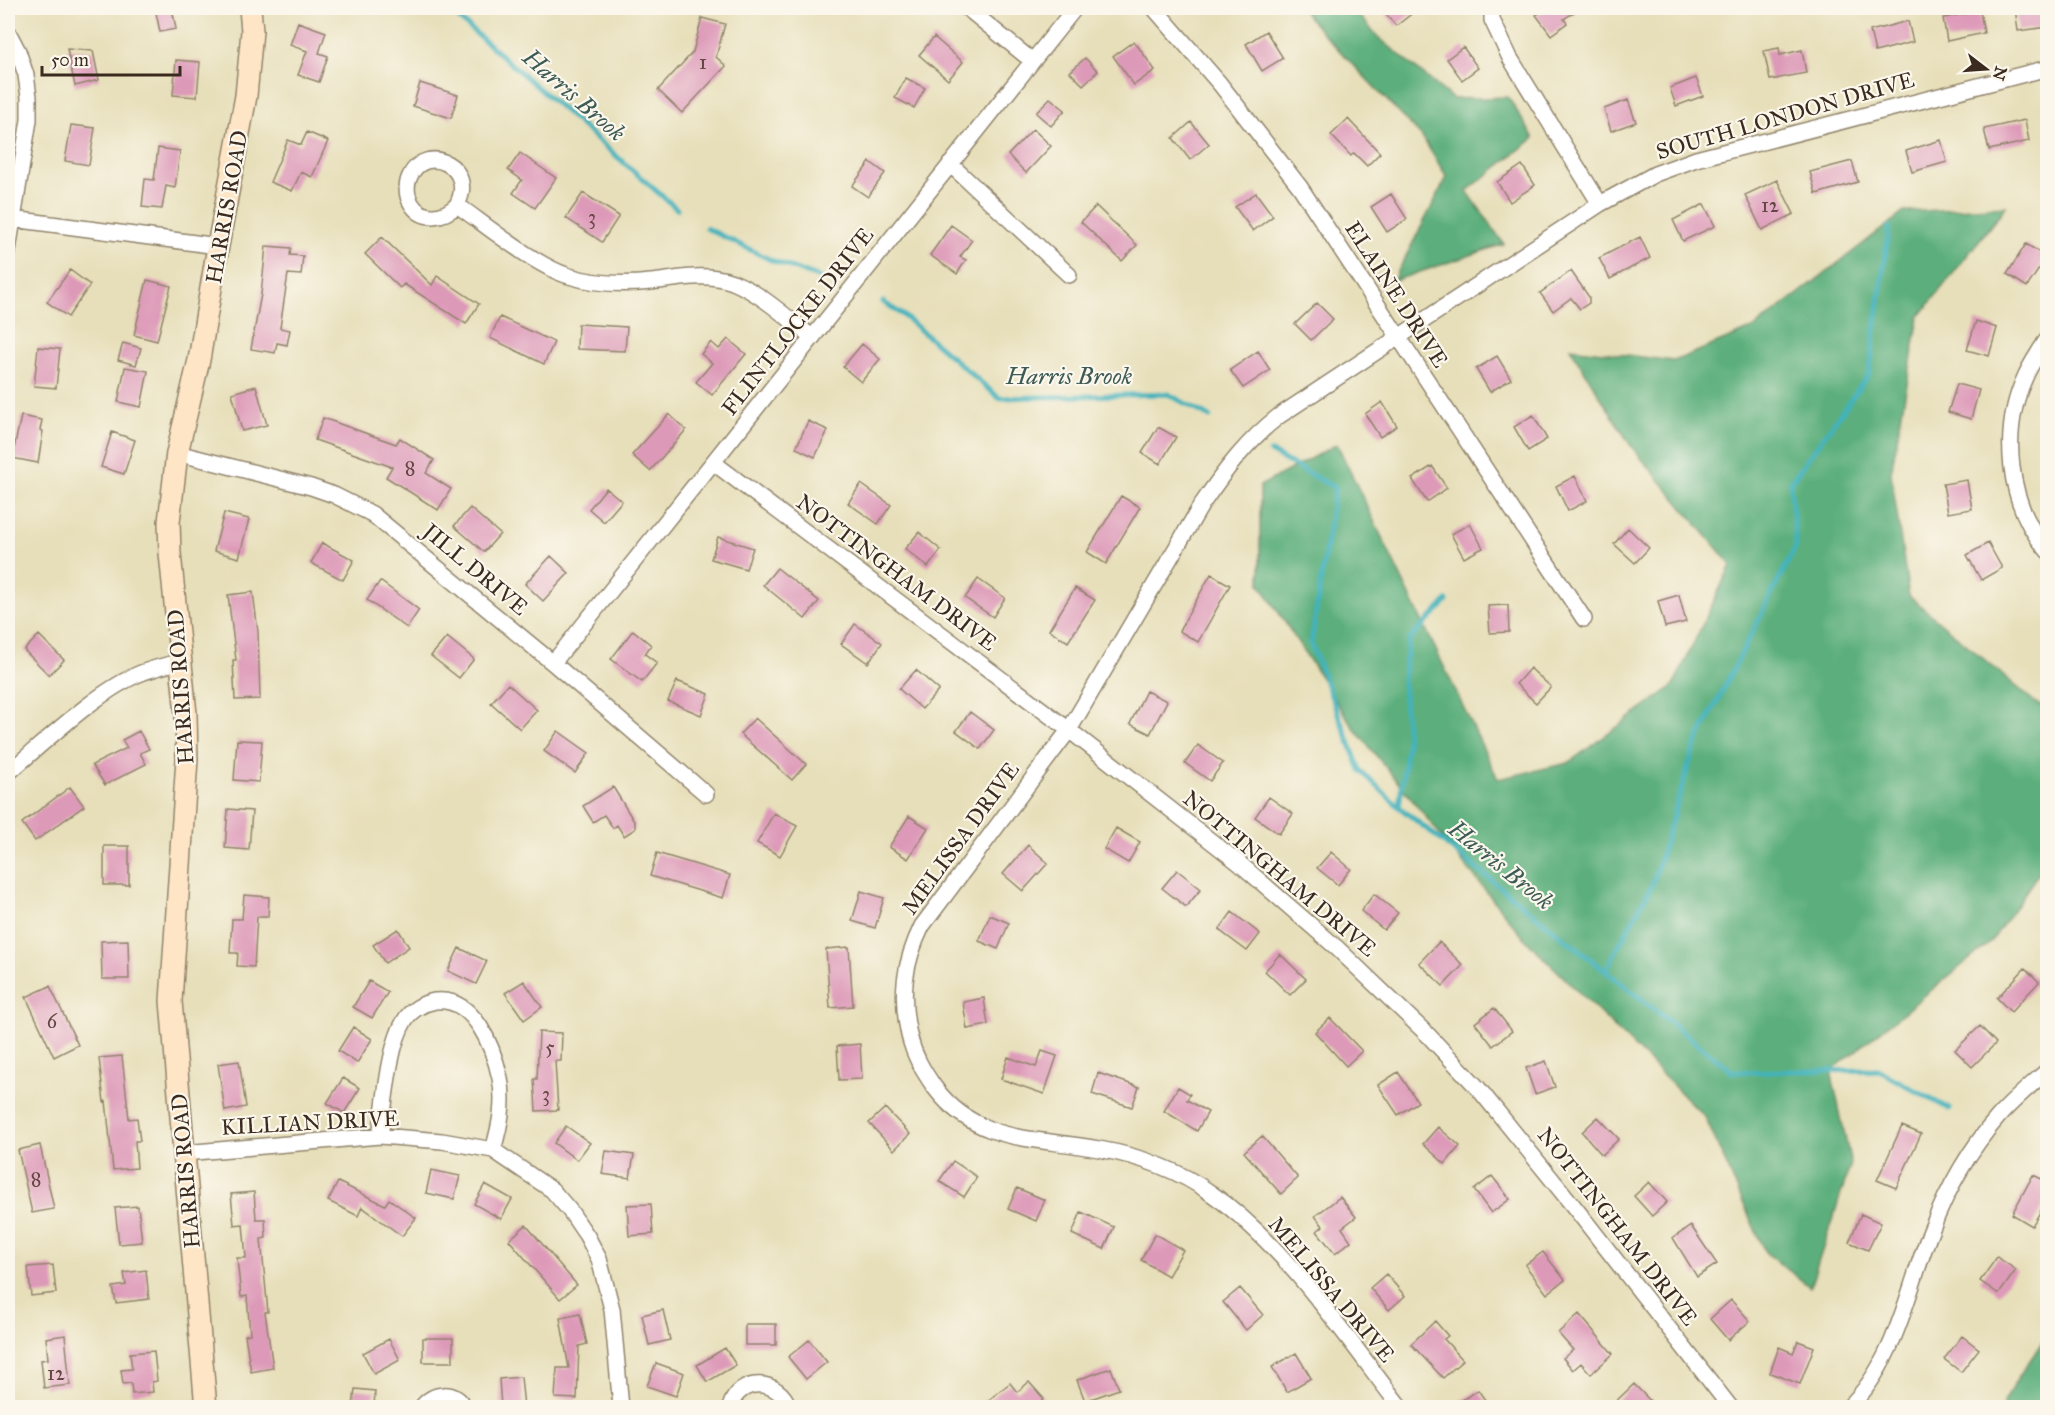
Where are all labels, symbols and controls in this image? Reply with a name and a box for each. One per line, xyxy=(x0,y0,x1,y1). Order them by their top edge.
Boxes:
scale bar xyxy=(42,39,180,77)
north arrow xyxy=(1956,39,2016,99)
water label: Harris Brook xyxy=(516,42,632,148)
text: 50 m xyxy=(51,49,89,71)
house number: 1 xyxy=(699,50,707,74)
text: N xyxy=(1989,64,2011,83)
street label: SOUTH LONDON DRIVE xyxy=(1653,66,1917,165)
street label: HARRIS ROAD xyxy=(200,128,253,286)
house number: 12 xyxy=(1761,193,1779,217)
house number: 3 xyxy=(588,205,596,229)
street label: ELAINE DRIVE xyxy=(1339,216,1454,373)
street label: FLINTLOCKE DRIVE xyxy=(716,222,879,421)
water label: Harris Brook xyxy=(1005,361,1133,391)
house number: 8 xyxy=(405,456,415,480)
street label: NOTTINGHAM DRIVE xyxy=(791,488,1002,657)
street label: JILL DRIVE xyxy=(416,516,534,621)
street label: HARRIS ROAD xyxy=(162,609,199,765)
street label: MELISSA DRIVE xyxy=(896,757,1025,920)
street label: NOTTINGHAM DRIVE xyxy=(1178,785,1382,962)
water label: Harris Brook xyxy=(1442,813,1560,917)
house number: 6 xyxy=(47,1009,58,1033)
house number: 5 xyxy=(545,1035,555,1059)
house number: 3 xyxy=(542,1082,550,1106)
street label: HARRIS ROAD xyxy=(165,1092,206,1250)
street label: KILLIAN DRIVE xyxy=(220,1104,400,1141)
street label: NOTTINGHAM DRIVE xyxy=(1532,1122,1703,1331)
house number: 8 xyxy=(31,1167,41,1191)
street label: MELISSA DRIVE xyxy=(1263,1211,1401,1368)
house number: 12 xyxy=(47,1361,65,1385)

